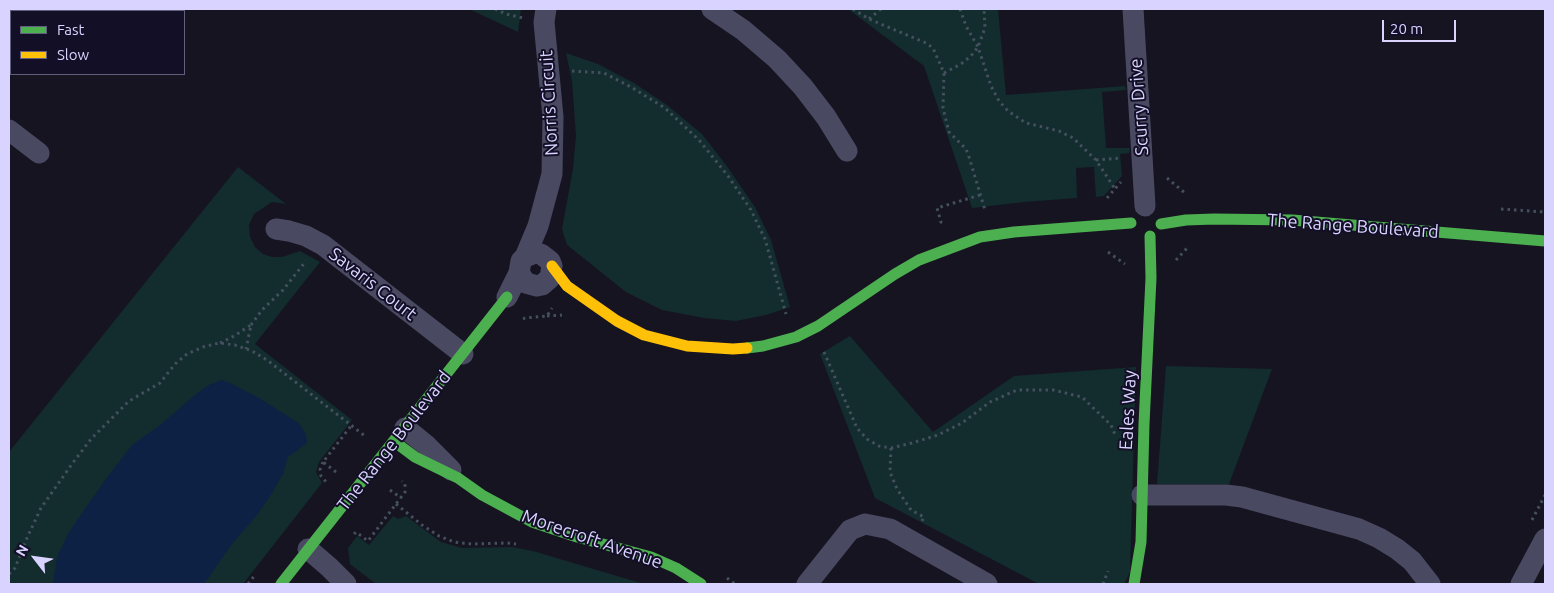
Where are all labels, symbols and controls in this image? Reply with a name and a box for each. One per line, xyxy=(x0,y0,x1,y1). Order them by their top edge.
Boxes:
legend xyxy=(10,10,185,75)
scale bar xyxy=(1384,10,1458,42)
text: 20 m xyxy=(1390,20,1423,37)
text: Fast xyxy=(57,21,84,38)
text: Slow xyxy=(57,46,89,63)
street label: Norris Circuit xyxy=(535,50,563,156)
street label: Scurry Drive xyxy=(1125,58,1153,156)
street label: The Range Boulevard xyxy=(1267,209,1439,243)
street label: Savaris Court xyxy=(325,243,421,325)
street label: The Range Boulevard xyxy=(333,367,455,515)
street label: Eales Way xyxy=(1115,369,1141,451)
street label: Morecroft Avenue xyxy=(519,505,665,573)
north arrow xyxy=(10,533,60,583)
text: N xyxy=(12,542,32,559)

